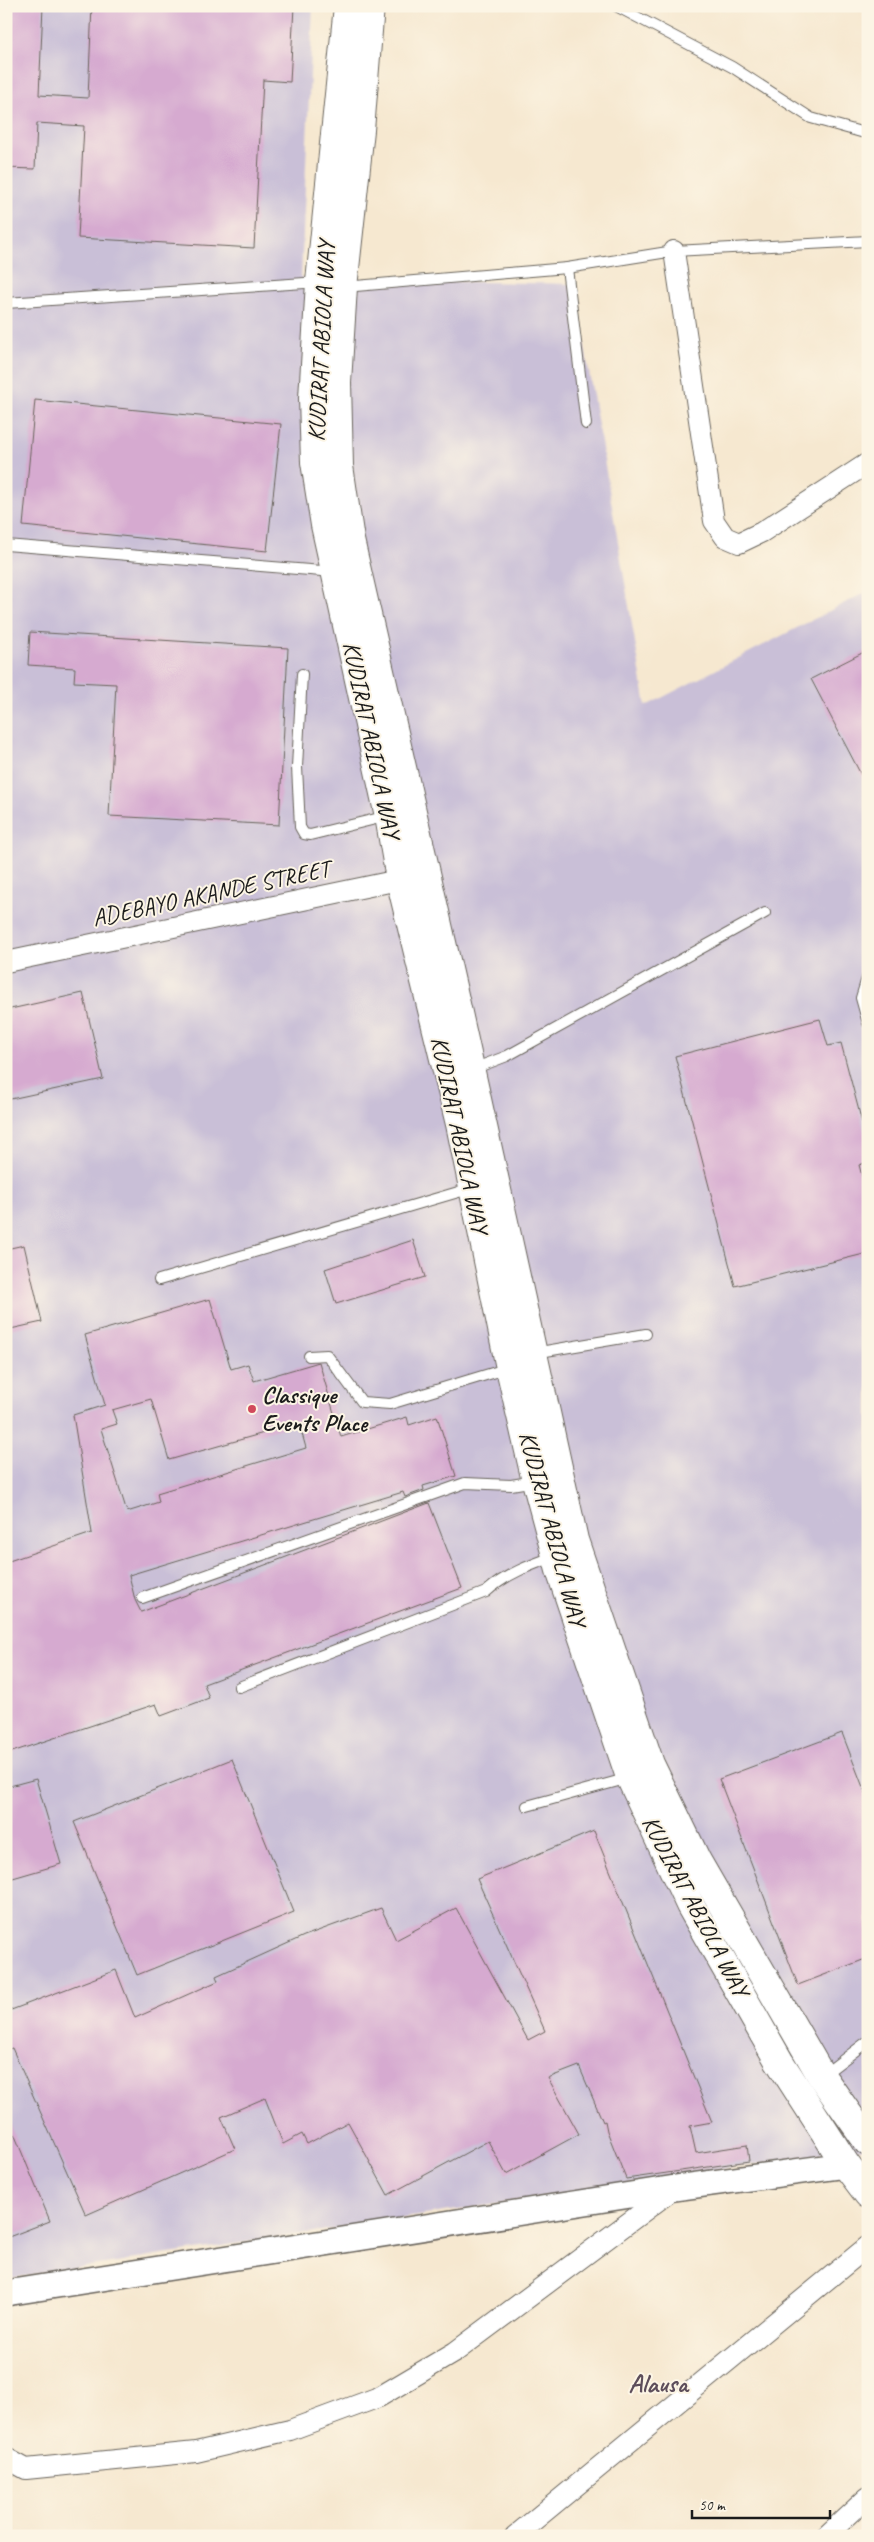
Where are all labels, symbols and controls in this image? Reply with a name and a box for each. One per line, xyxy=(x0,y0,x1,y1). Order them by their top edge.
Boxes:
street label: KUDIRAT ABIOLA WAY xyxy=(301,236,341,442)
street label: KUDIRAT ABIOLA WAY xyxy=(336,639,408,845)
street label: ADEBAYO AKANDE STREET xyxy=(89,852,337,933)
street label: KUDIRAT ABIOLA WAY xyxy=(424,1034,496,1240)
place label: Classique Events Place xyxy=(262,1380,369,1438)
marker: Classique Events Place xyxy=(246,1403,258,1415)
street label: KUDIRAT ABIOLA WAY xyxy=(513,1428,594,1634)
street label: KUDIRAT ABIOLA WAY xyxy=(636,1810,758,2005)
district label: Alausa xyxy=(628,2367,690,2400)
scale bar xyxy=(692,2487,829,2519)
text: 50 m xyxy=(699,2496,726,2515)

